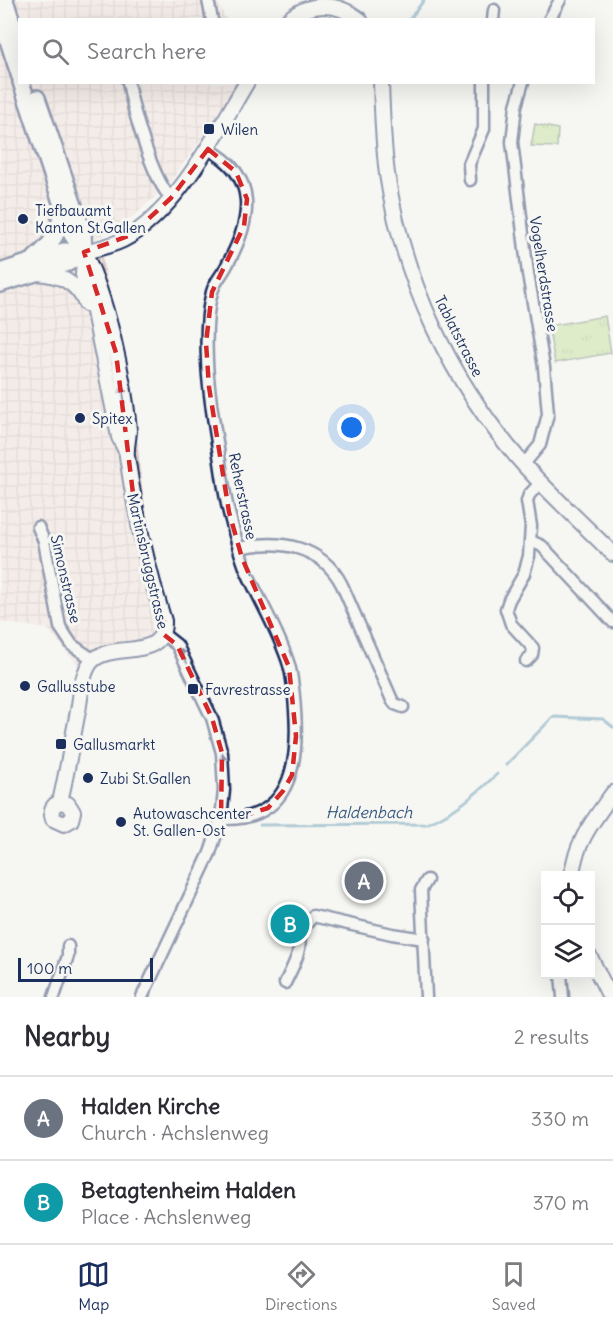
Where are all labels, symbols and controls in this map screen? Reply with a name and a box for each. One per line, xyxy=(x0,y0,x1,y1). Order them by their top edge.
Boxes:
search box xyxy=(18,18,595,84)
icon: search xyxy=(39,35,72,68)
text: Search here xyxy=(87,37,206,65)
place label: Wilen xyxy=(221,120,258,139)
marker: Wilen xyxy=(202,122,216,136)
place label: Tiefbauamt Kanton St.Gallen xyxy=(35,201,146,237)
marker: Tiefbauamt Kanton St.Gallen xyxy=(16,212,30,226)
street label: Vogelherdstrasse xyxy=(525,215,563,333)
street label: Tablatstrasse xyxy=(430,292,488,380)
one-way arrow xyxy=(118,384,127,403)
place label: Spitex xyxy=(92,409,133,428)
marker: Spitex xyxy=(73,411,87,425)
your location xyxy=(337,413,366,442)
street label: Reherstrasse xyxy=(225,451,261,541)
street label: Martinsbruggstrasse xyxy=(123,491,173,631)
street label: Simonstrasse xyxy=(47,533,85,625)
one-way arrow xyxy=(178,647,188,664)
place label: Gallusstube xyxy=(37,677,116,696)
marker: Gallusstube xyxy=(18,679,32,693)
place label: Favrestrasse xyxy=(205,680,291,699)
marker: Favrestrasse xyxy=(186,682,200,696)
place label: Gallusmarkt xyxy=(73,735,155,754)
marker: Gallusmarkt xyxy=(54,737,68,751)
one-way arrow xyxy=(218,751,227,770)
place label: Zubi St.Gallen xyxy=(100,769,191,788)
marker: Zubi St.Gallen xyxy=(81,771,95,785)
water label: Haldenbach xyxy=(326,802,413,822)
place label: Autowaschcenter St. Gallen-Ost xyxy=(133,804,251,840)
marker: Autowaschcenter St. Gallen-Ost xyxy=(114,815,128,829)
pin: A xyxy=(344,858,384,904)
map controls xyxy=(541,871,595,979)
button: locate xyxy=(541,871,595,925)
pin: B xyxy=(270,902,310,946)
button: layers xyxy=(541,925,595,979)
scale bar xyxy=(18,955,153,982)
text: 100 m xyxy=(27,958,72,978)
text: Nearby xyxy=(24,1020,110,1053)
text: 2 results xyxy=(514,1024,589,1049)
text: Halden Kirche xyxy=(81,1092,220,1120)
text: A xyxy=(37,1106,50,1131)
text: 330 m xyxy=(531,1106,589,1131)
text: Church · Achslenweg xyxy=(81,1120,269,1145)
text: Betagtenheim Halden xyxy=(81,1176,296,1204)
text: B xyxy=(37,1190,50,1215)
text: 370 m xyxy=(532,1190,589,1215)
text: Place · Achslenweg xyxy=(81,1204,251,1229)
tab: Map xyxy=(77,1258,110,1314)
tab: Directions xyxy=(265,1258,337,1314)
tab: Saved xyxy=(492,1258,536,1314)

